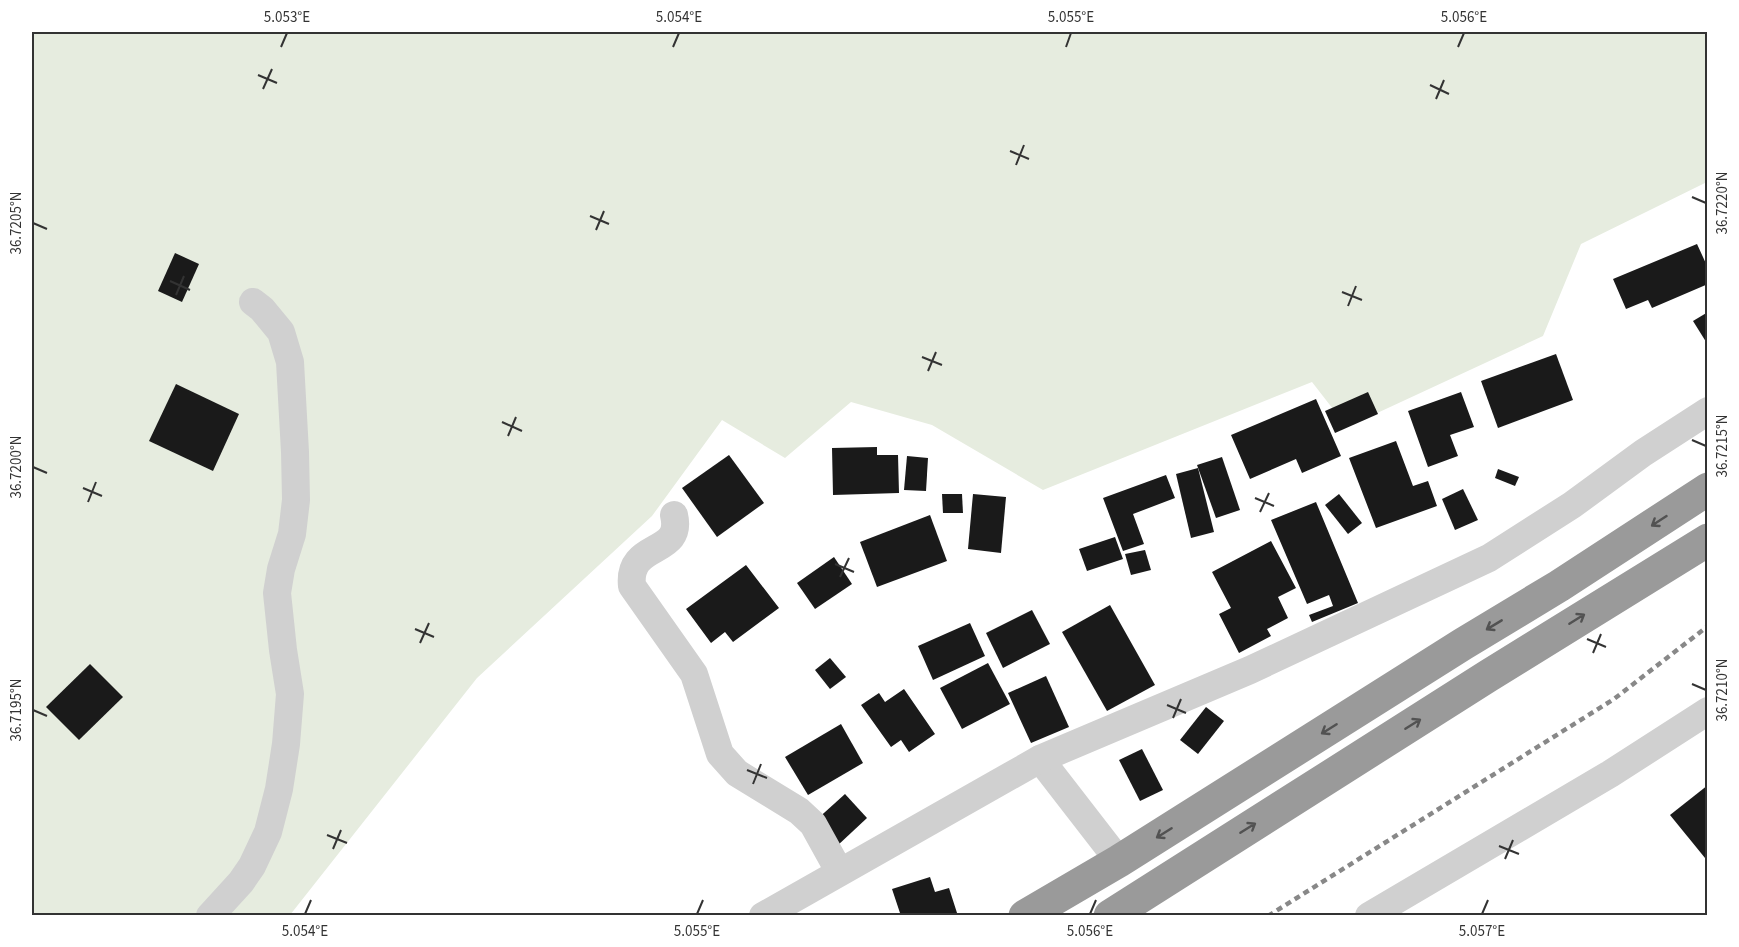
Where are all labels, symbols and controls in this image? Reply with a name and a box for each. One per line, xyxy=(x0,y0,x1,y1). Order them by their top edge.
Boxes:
text: 5.053°E xyxy=(264,7,310,28)
text: 5.054°E xyxy=(656,7,702,28)
text: 5.055°E xyxy=(1048,7,1094,28)
text: 5.056°E xyxy=(1441,7,1487,28)
text: 36.7220°N xyxy=(1712,171,1733,235)
text: 36.7205°N xyxy=(6,191,27,255)
text: 36.7215°N xyxy=(1712,414,1733,478)
text: 36.7200°N xyxy=(6,435,27,499)
one-way arrow xyxy=(1651,515,1667,527)
one-way arrow xyxy=(1569,613,1586,626)
one-way arrow xyxy=(1486,620,1503,632)
text: 36.7210°N xyxy=(1712,658,1733,722)
text: 36.7195°N xyxy=(6,678,27,742)
one-way arrow xyxy=(1404,717,1421,730)
one-way arrow xyxy=(1320,722,1337,735)
one-way arrow xyxy=(1239,822,1256,834)
one-way arrow xyxy=(1155,826,1172,839)
text: 5.054°E xyxy=(282,921,328,942)
text: 5.055°E xyxy=(674,921,720,942)
text: 5.056°E xyxy=(1067,921,1113,942)
text: 5.057°E xyxy=(1459,921,1505,942)

